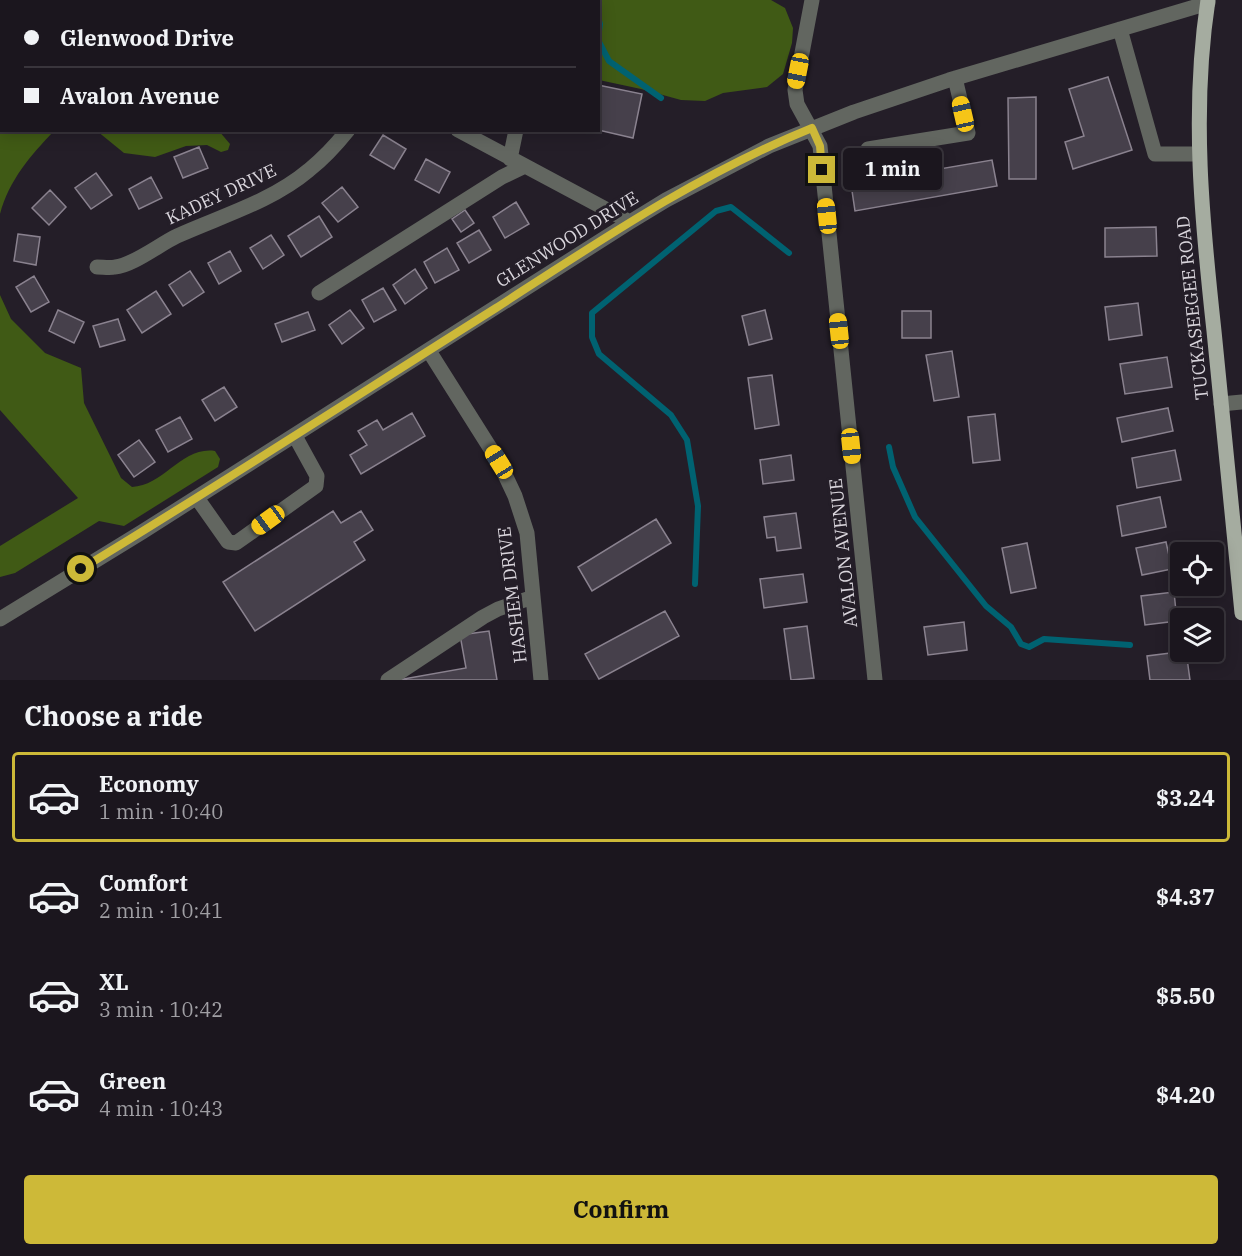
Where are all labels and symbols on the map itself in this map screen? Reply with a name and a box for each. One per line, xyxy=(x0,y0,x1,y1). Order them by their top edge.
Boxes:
car xyxy=(786,52,810,90)
car xyxy=(950,94,976,134)
callout: 1 min xyxy=(843,149,942,191)
route end xyxy=(808,156,835,183)
street label: KADEY DRIVE xyxy=(162,158,280,230)
street label: GLENWOOD DRIVE xyxy=(491,186,643,292)
car xyxy=(816,197,838,235)
street label: TUCKASEEGEE ROAD xyxy=(1171,215,1213,401)
car xyxy=(828,312,850,350)
car xyxy=(840,427,862,465)
car xyxy=(482,442,516,482)
street label: AVALON AVENUE xyxy=(824,477,862,629)
car xyxy=(248,502,288,538)
street label: HASHEM DRIVE xyxy=(492,526,532,664)
route start xyxy=(67,555,94,582)

